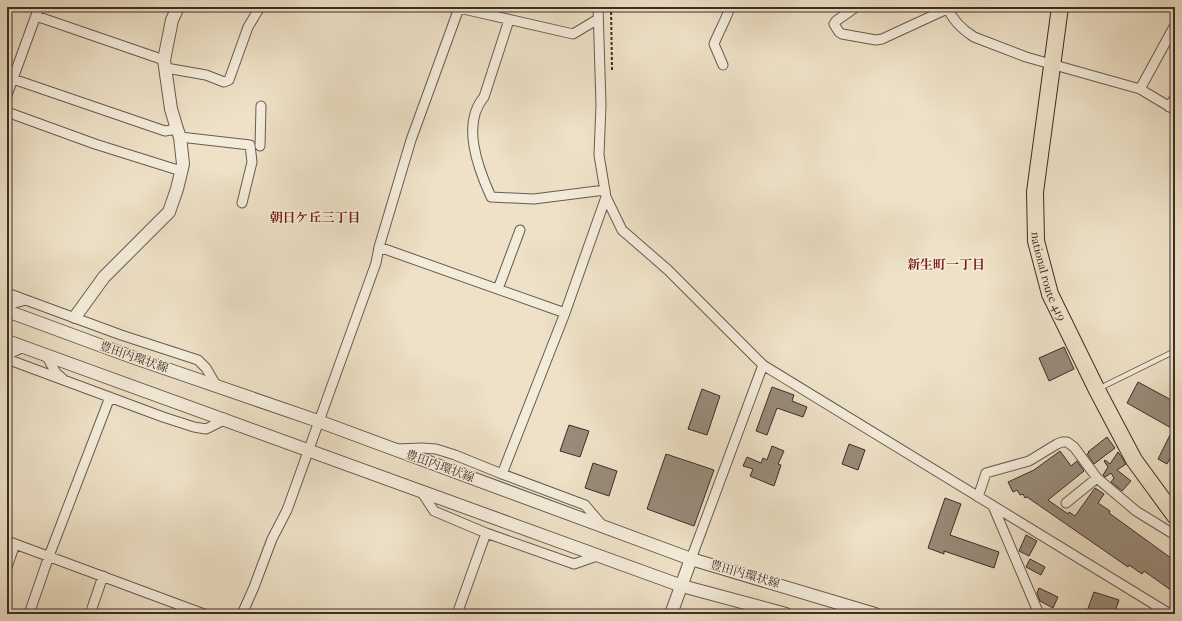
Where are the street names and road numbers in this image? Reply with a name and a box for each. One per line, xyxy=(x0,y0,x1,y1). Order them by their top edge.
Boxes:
street label: national route 419 xyxy=(1029,232,1069,323)
street label: 豊田内環状線 xyxy=(98,339,170,375)
street label: 豊田内環状線 xyxy=(404,447,476,485)
street label: 豊田内環状線 xyxy=(708,557,782,591)

